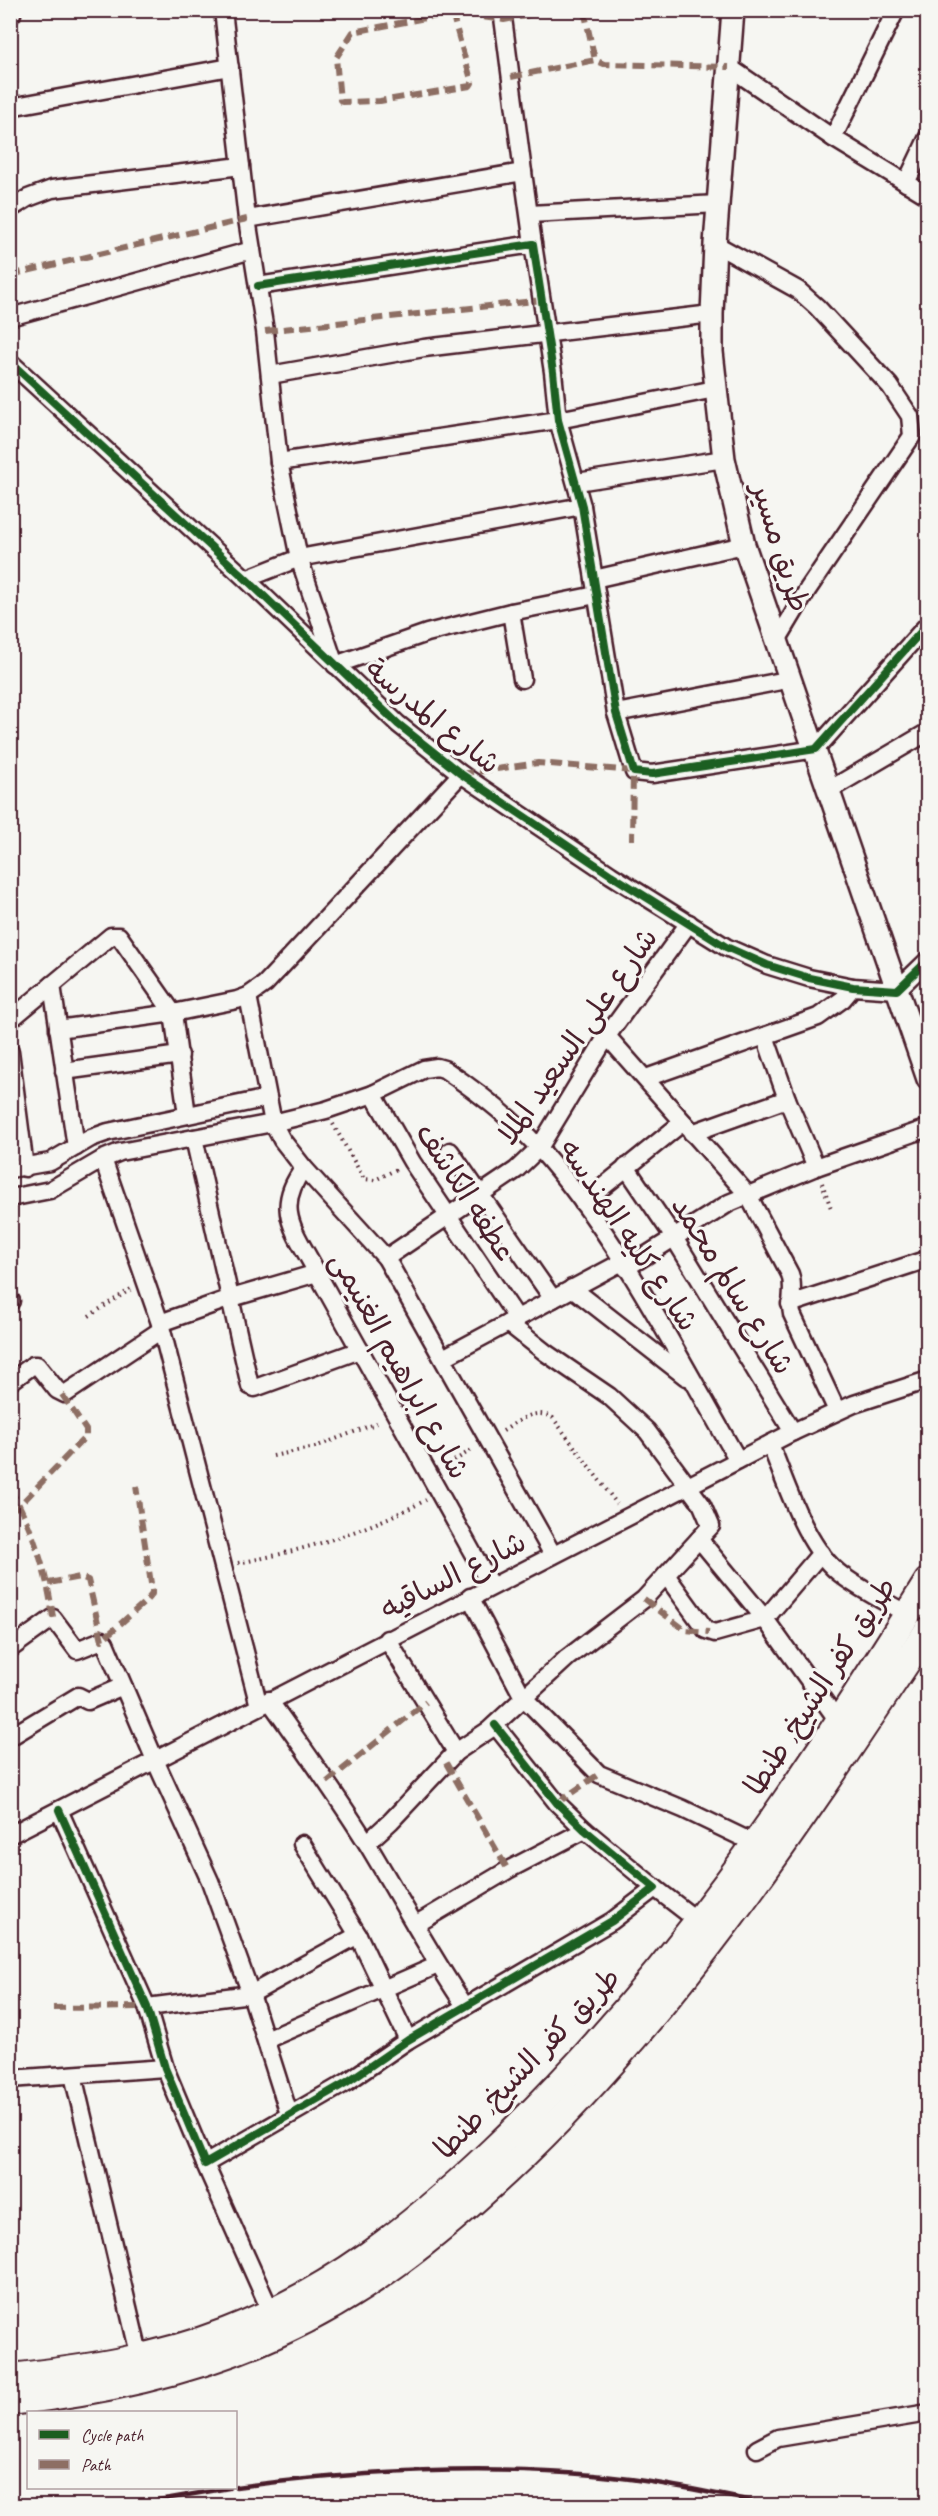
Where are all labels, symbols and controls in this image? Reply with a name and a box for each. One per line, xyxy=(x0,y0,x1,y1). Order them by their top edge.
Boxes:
street label: طريق مسير xyxy=(742,475,819,617)
street label: شارع المدرسة xyxy=(356,650,508,784)
street label: شارع على السعيد الملا xyxy=(488,920,668,1153)
street label: عطفه الكاشف xyxy=(407,1116,525,1268)
street label: شارع كليه الهندسه xyxy=(549,1132,707,1339)
street label: شارع سالم محمد xyxy=(660,1189,803,1383)
street label: شارع ابراهيم الغنيمى xyxy=(319,1244,478,1487)
street label: شارع الساقيه xyxy=(374,1522,533,1630)
street label: طريق كفر الشيخ, طنطا xyxy=(735,1570,906,1803)
street label: طريق كفر الشيخ, طنطا xyxy=(426,1959,629,2168)
legend xyxy=(27,2411,237,2489)
text: Cycle path xyxy=(81,2424,144,2446)
text: Path xyxy=(81,2454,111,2476)

